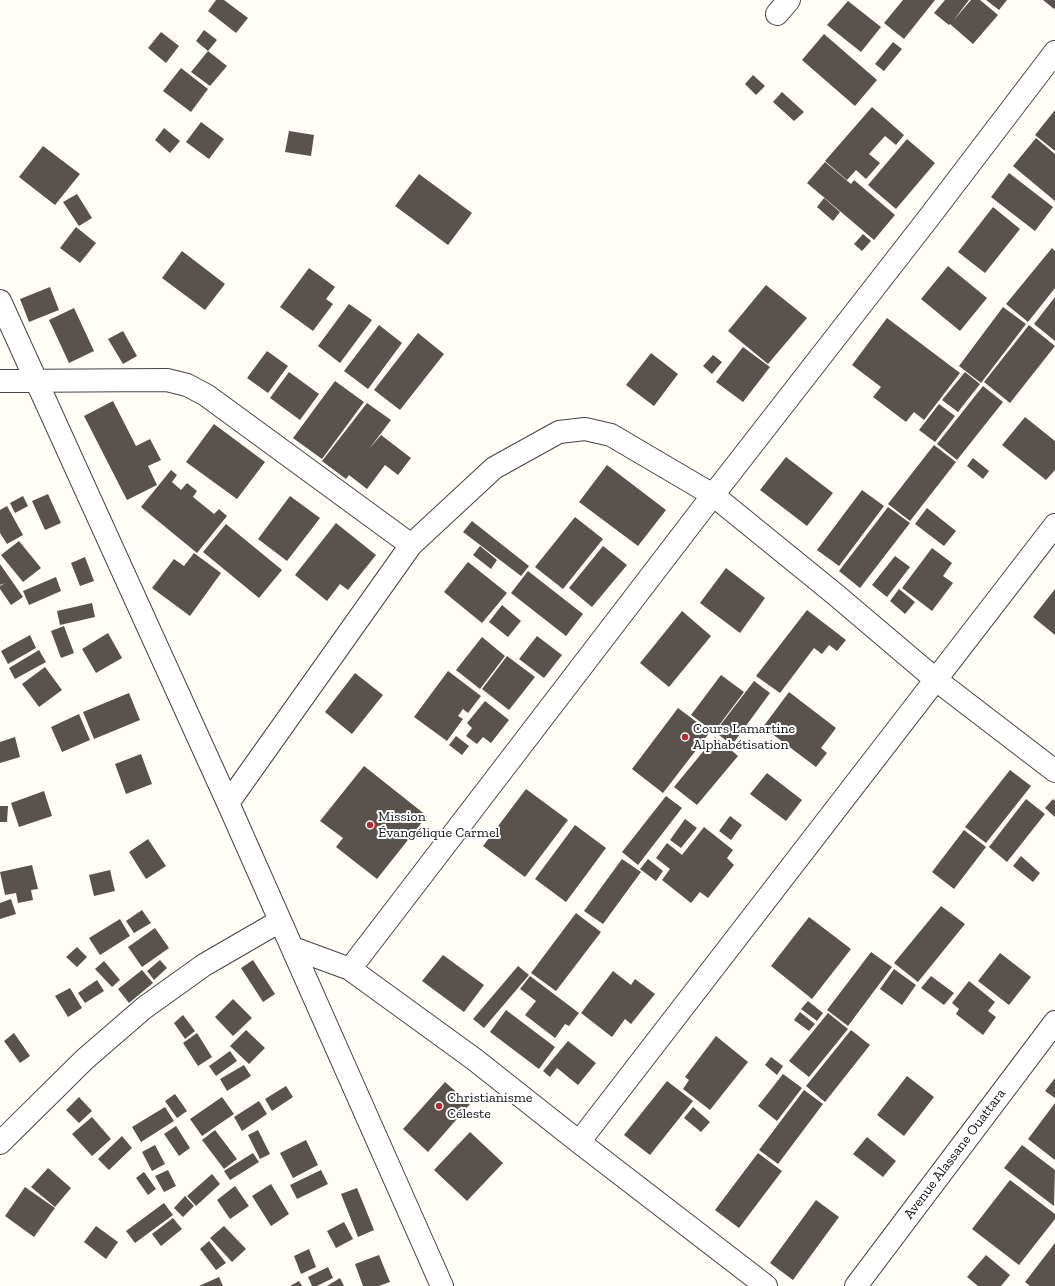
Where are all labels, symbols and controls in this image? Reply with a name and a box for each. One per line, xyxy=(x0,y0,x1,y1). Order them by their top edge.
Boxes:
place label: Cours Lamartine Alphabétisation xyxy=(693,721,795,754)
marker: Cours Lamartine Alphabétisation xyxy=(680,732,690,742)
place label: Mission Évangélique Carmel xyxy=(378,809,499,842)
marker: Mission Évangélique Carmel xyxy=(365,820,375,830)
street label: Avenue Alassane Ouattara xyxy=(901,1086,1009,1222)
place label: Christianisme Céleste xyxy=(447,1090,532,1122)
marker: Christianisme Céleste xyxy=(434,1101,444,1111)

